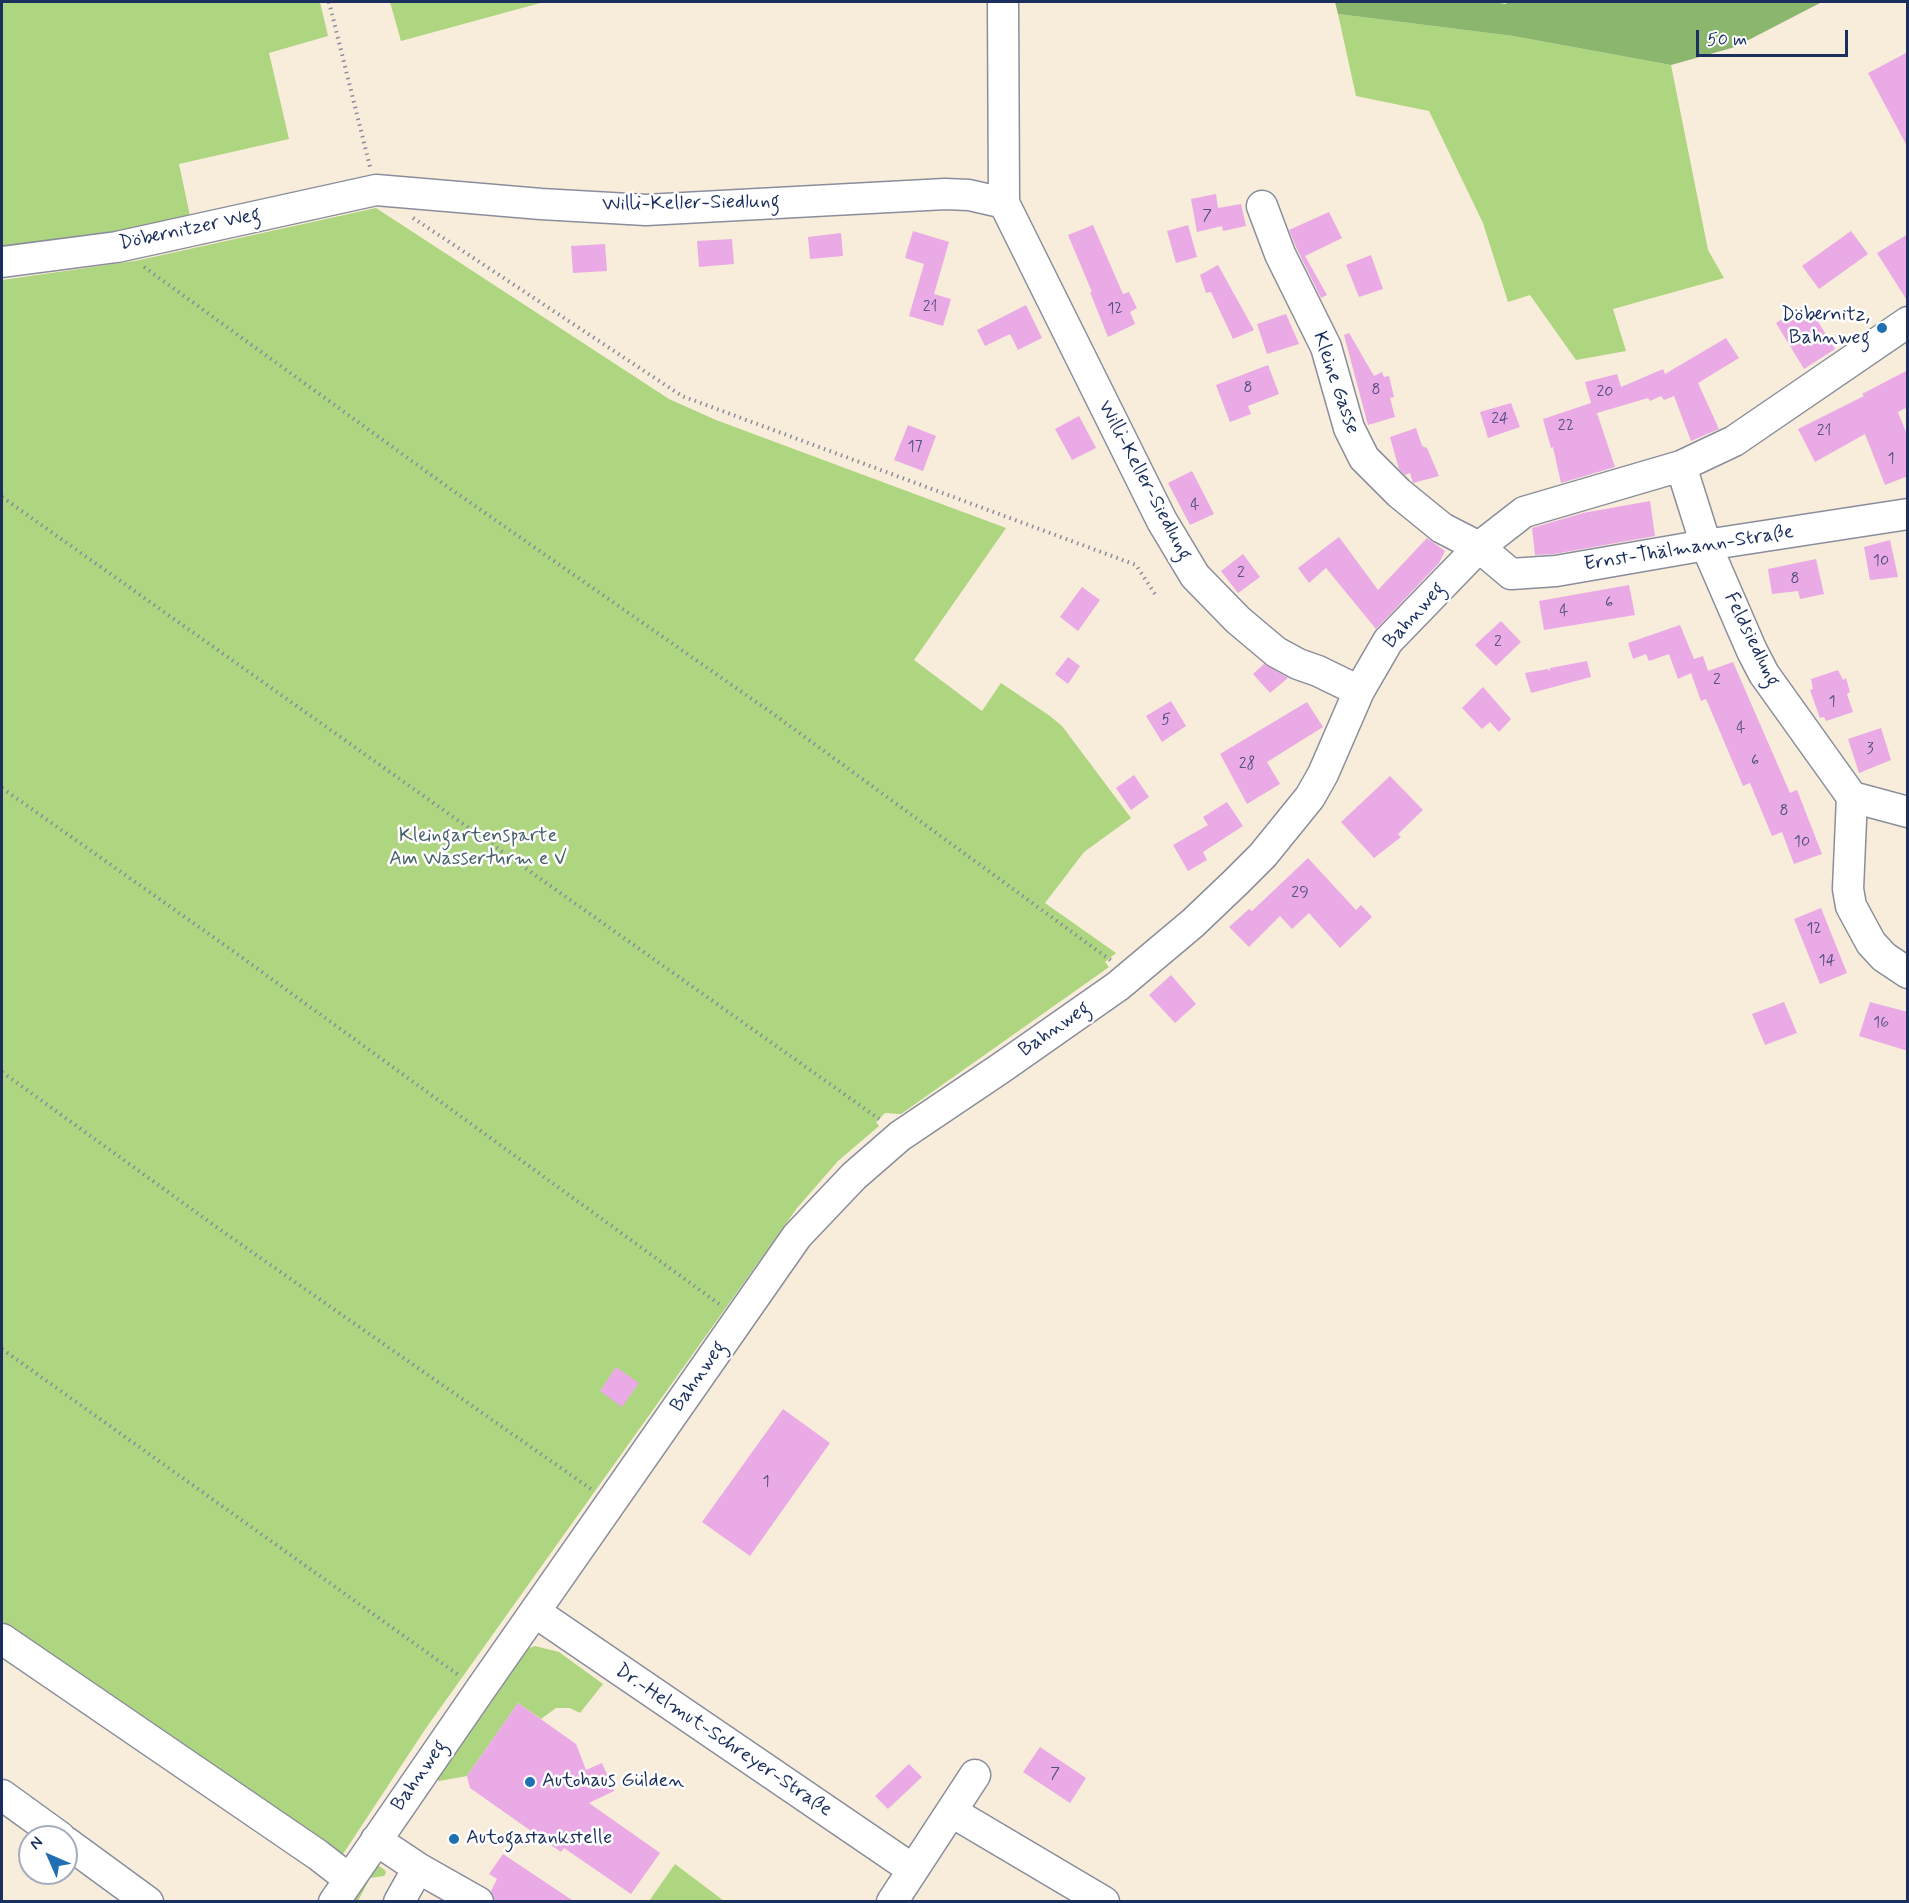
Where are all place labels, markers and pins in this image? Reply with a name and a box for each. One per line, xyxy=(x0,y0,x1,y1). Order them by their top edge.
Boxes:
place label: Döbernitz, Bahnweg xyxy=(1781,304,1870,351)
marker: Döbernitz, Bahnweg xyxy=(1875,321,1889,335)
place label: Autohaus Gülden xyxy=(542,1770,684,1794)
marker: Autohaus Gülden xyxy=(523,1775,537,1789)
place label: Autogastankstelle xyxy=(466,1827,612,1851)
marker: Autogastankstelle xyxy=(447,1832,461,1846)

